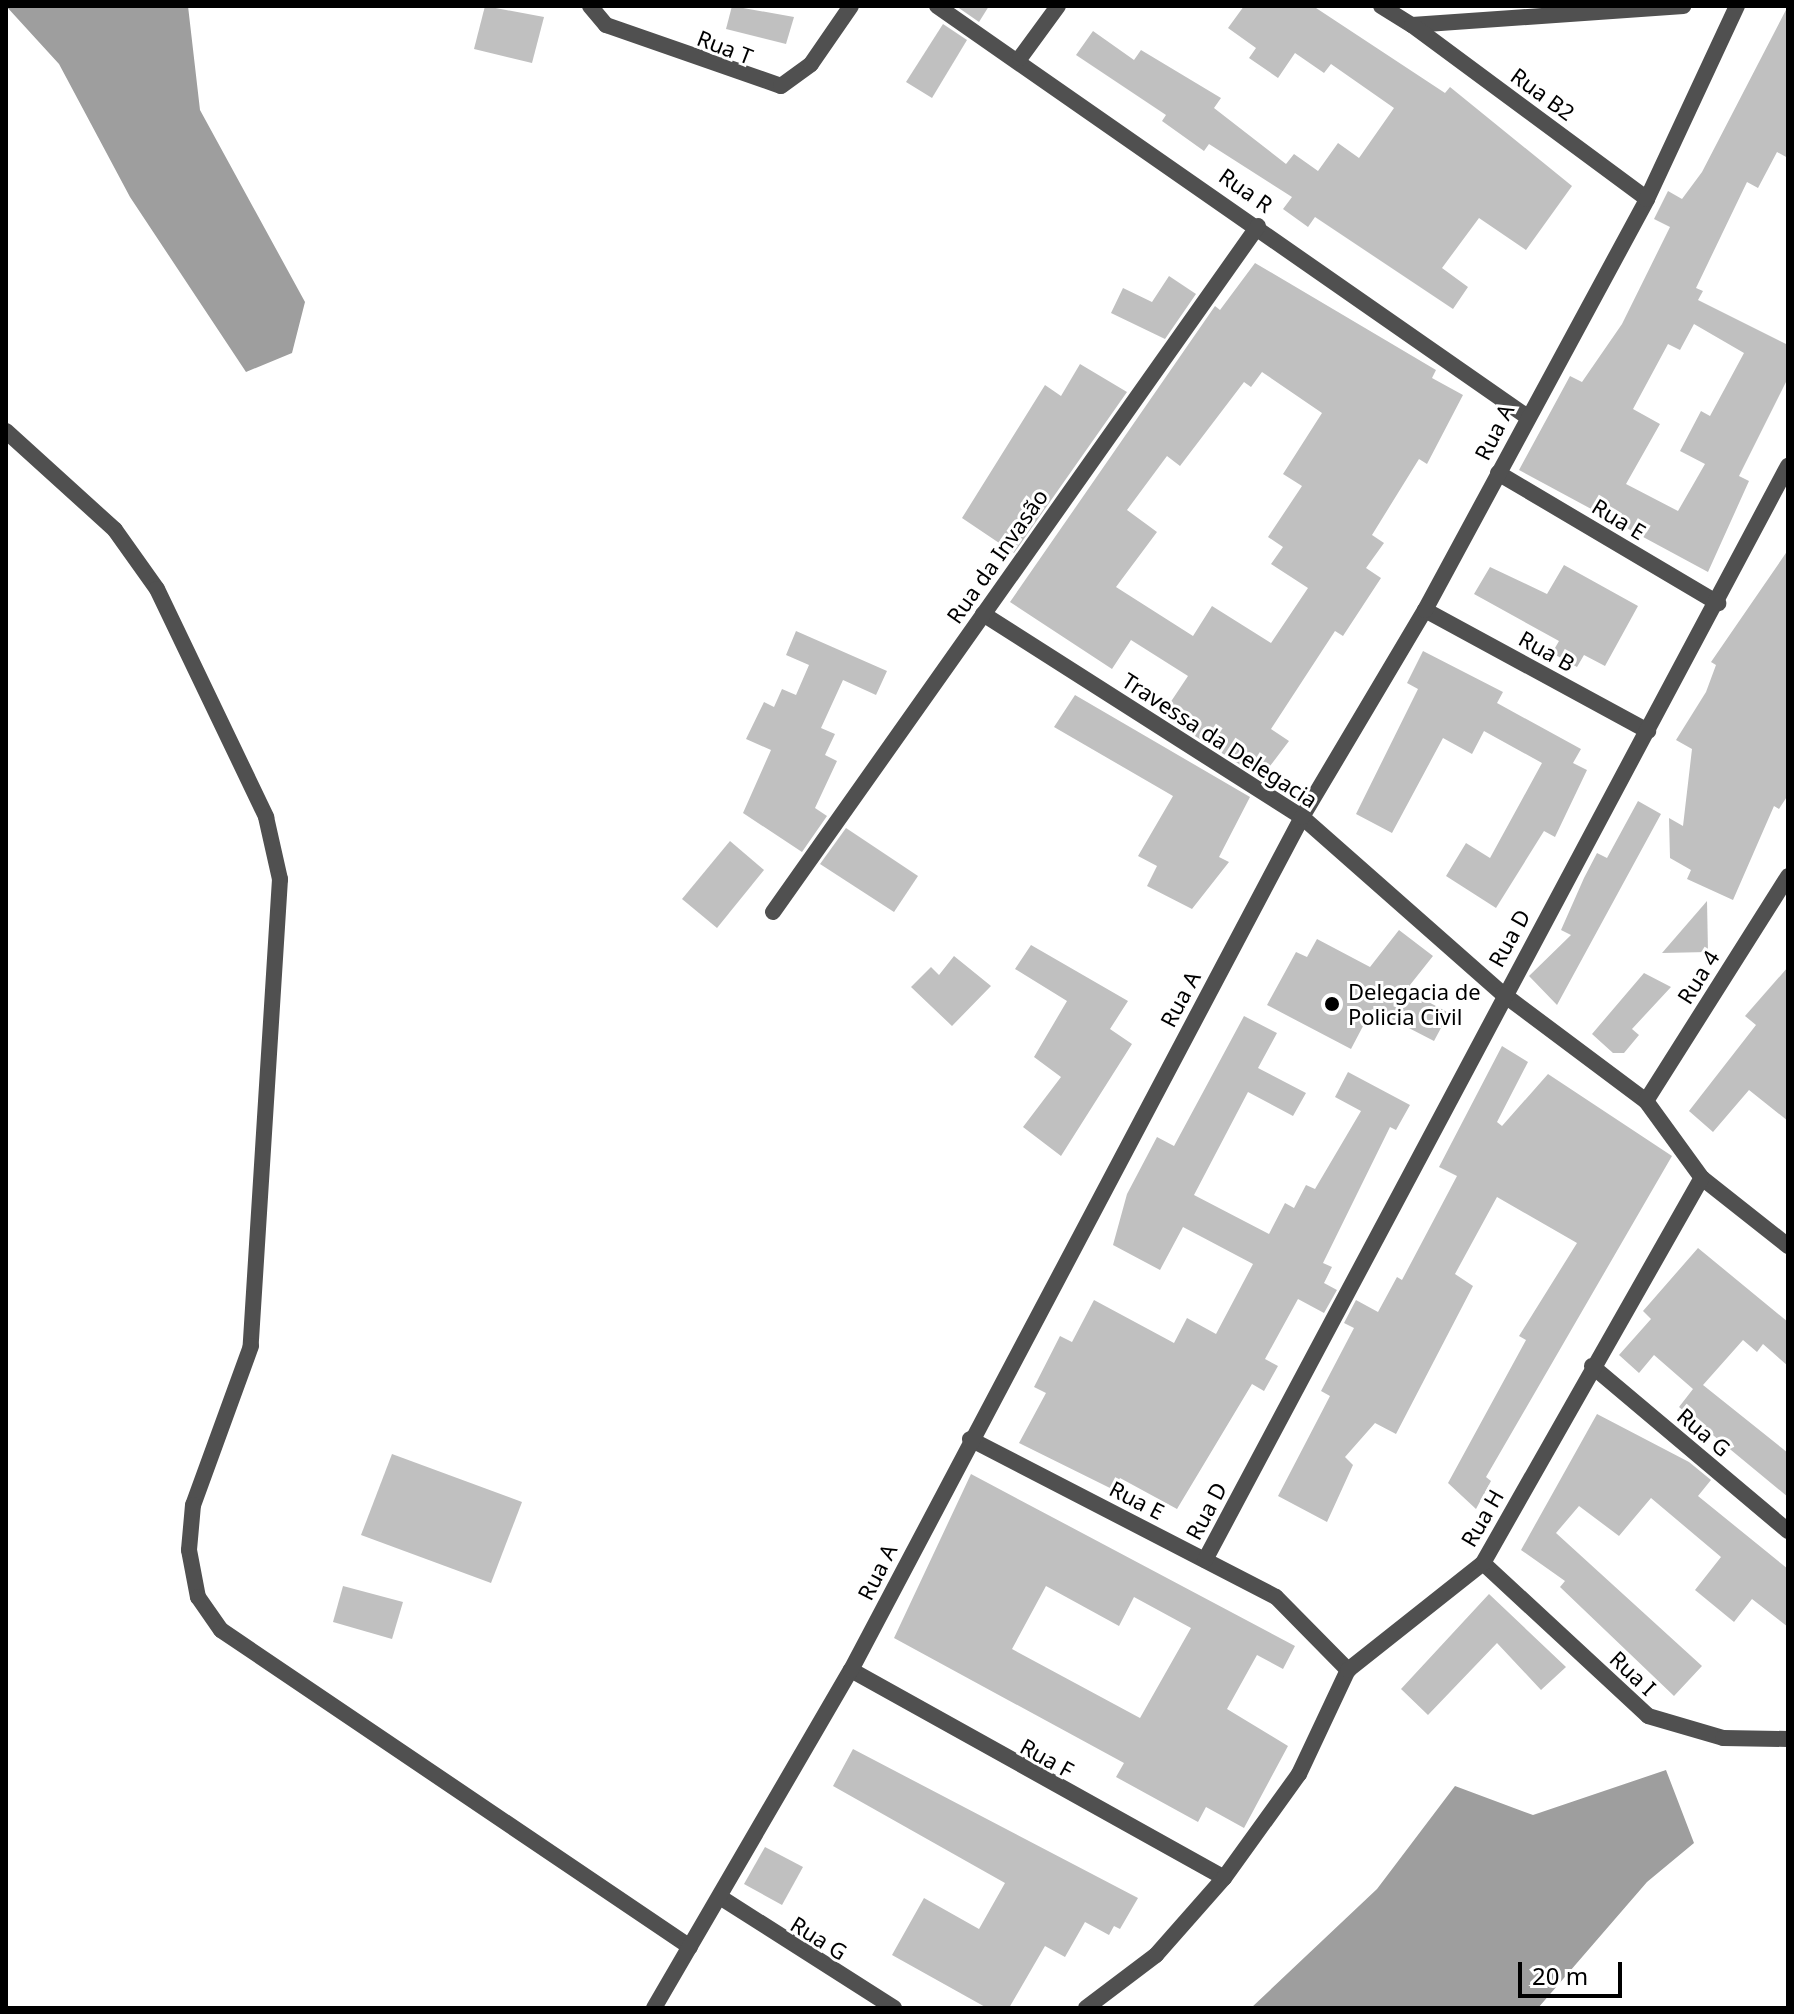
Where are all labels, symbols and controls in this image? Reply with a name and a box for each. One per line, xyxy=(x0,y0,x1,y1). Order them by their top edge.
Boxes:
street label: Rua T xyxy=(693,24,757,70)
street label: Rua B2 xyxy=(1506,62,1580,126)
street label: Rua R xyxy=(1214,162,1278,218)
street label: Rua A xyxy=(1469,400,1519,464)
street label: Rua da Invasão xyxy=(941,484,1053,628)
street label: Rua E xyxy=(1588,493,1650,545)
street label: Rua B xyxy=(1515,625,1579,677)
street label: Travessa da Delegacia xyxy=(1117,667,1323,813)
street label: Rua D xyxy=(1483,905,1535,971)
street label: Rua 4 xyxy=(1671,945,1725,1009)
street label: Rua A xyxy=(1154,967,1206,1031)
place label: Delegacia de Policia Civil xyxy=(1348,978,1481,1030)
marker: Delegacia de Policia Civil xyxy=(1323,995,1341,1013)
street label: Rua G xyxy=(1672,1402,1736,1462)
street label: Rua E xyxy=(1105,1475,1169,1525)
street label: Rua D xyxy=(1180,1478,1232,1544)
street label: Rua H xyxy=(1455,1485,1509,1551)
street label: Rua A xyxy=(852,1540,902,1604)
street label: Rua I xyxy=(1605,1645,1661,1701)
street label: Rua F xyxy=(1016,1733,1078,1783)
street label: Rua G xyxy=(786,1911,852,1965)
scale bar xyxy=(1522,1946,1626,1996)
text: 20 m xyxy=(1532,1959,1588,1992)

